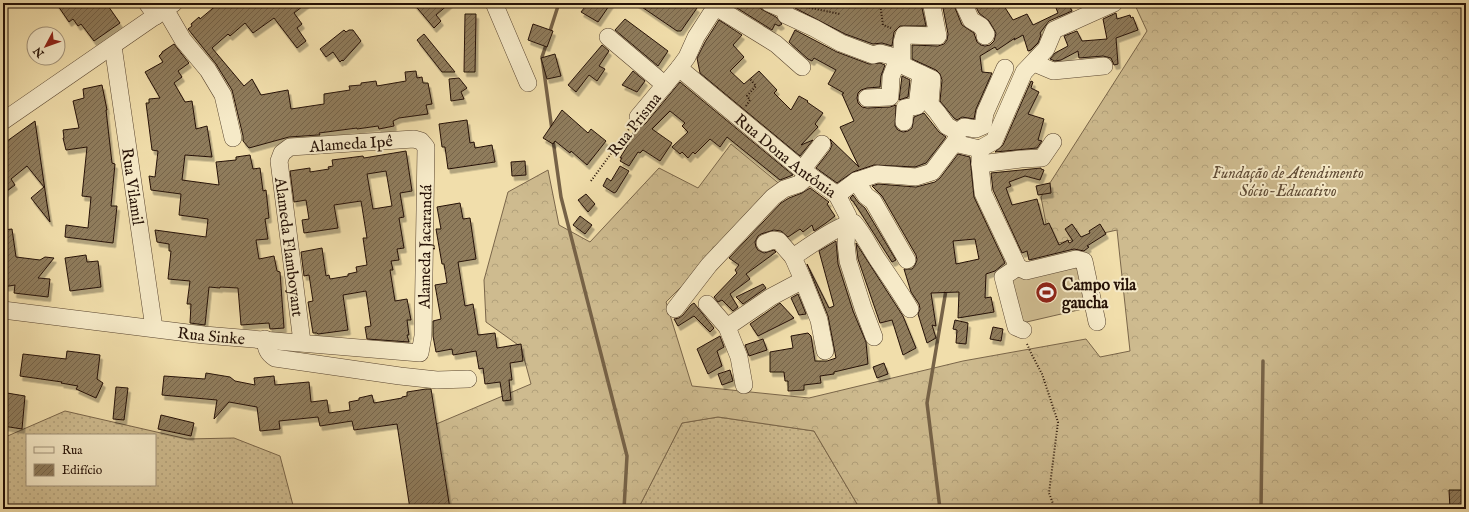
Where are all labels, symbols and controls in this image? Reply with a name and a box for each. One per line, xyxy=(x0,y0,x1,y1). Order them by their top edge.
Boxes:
north arrow xyxy=(26,26,66,66)
text: N xyxy=(30,43,48,61)
street label: Rua Prisma xyxy=(605,89,667,161)
street label: Rua Dona Antônia xyxy=(730,110,840,203)
street label: Alameda Ipê xyxy=(308,132,393,158)
street label: Rua Vilamil xyxy=(116,147,147,227)
park label: Fundação de Atendimento Sócio-Educativo xyxy=(1212,164,1364,202)
street label: Alameda Flamboyant xyxy=(269,175,307,318)
street label: Alameda Jacarandá xyxy=(415,184,437,310)
place label: Campo vila gaucha xyxy=(1062,276,1137,314)
sports icon: Campo vila gaucha xyxy=(1034,280,1060,306)
street label: Rua Sinke xyxy=(176,324,246,350)
legend xyxy=(26,434,156,486)
text: Rua xyxy=(62,443,83,458)
text: Edifício xyxy=(62,463,103,478)

